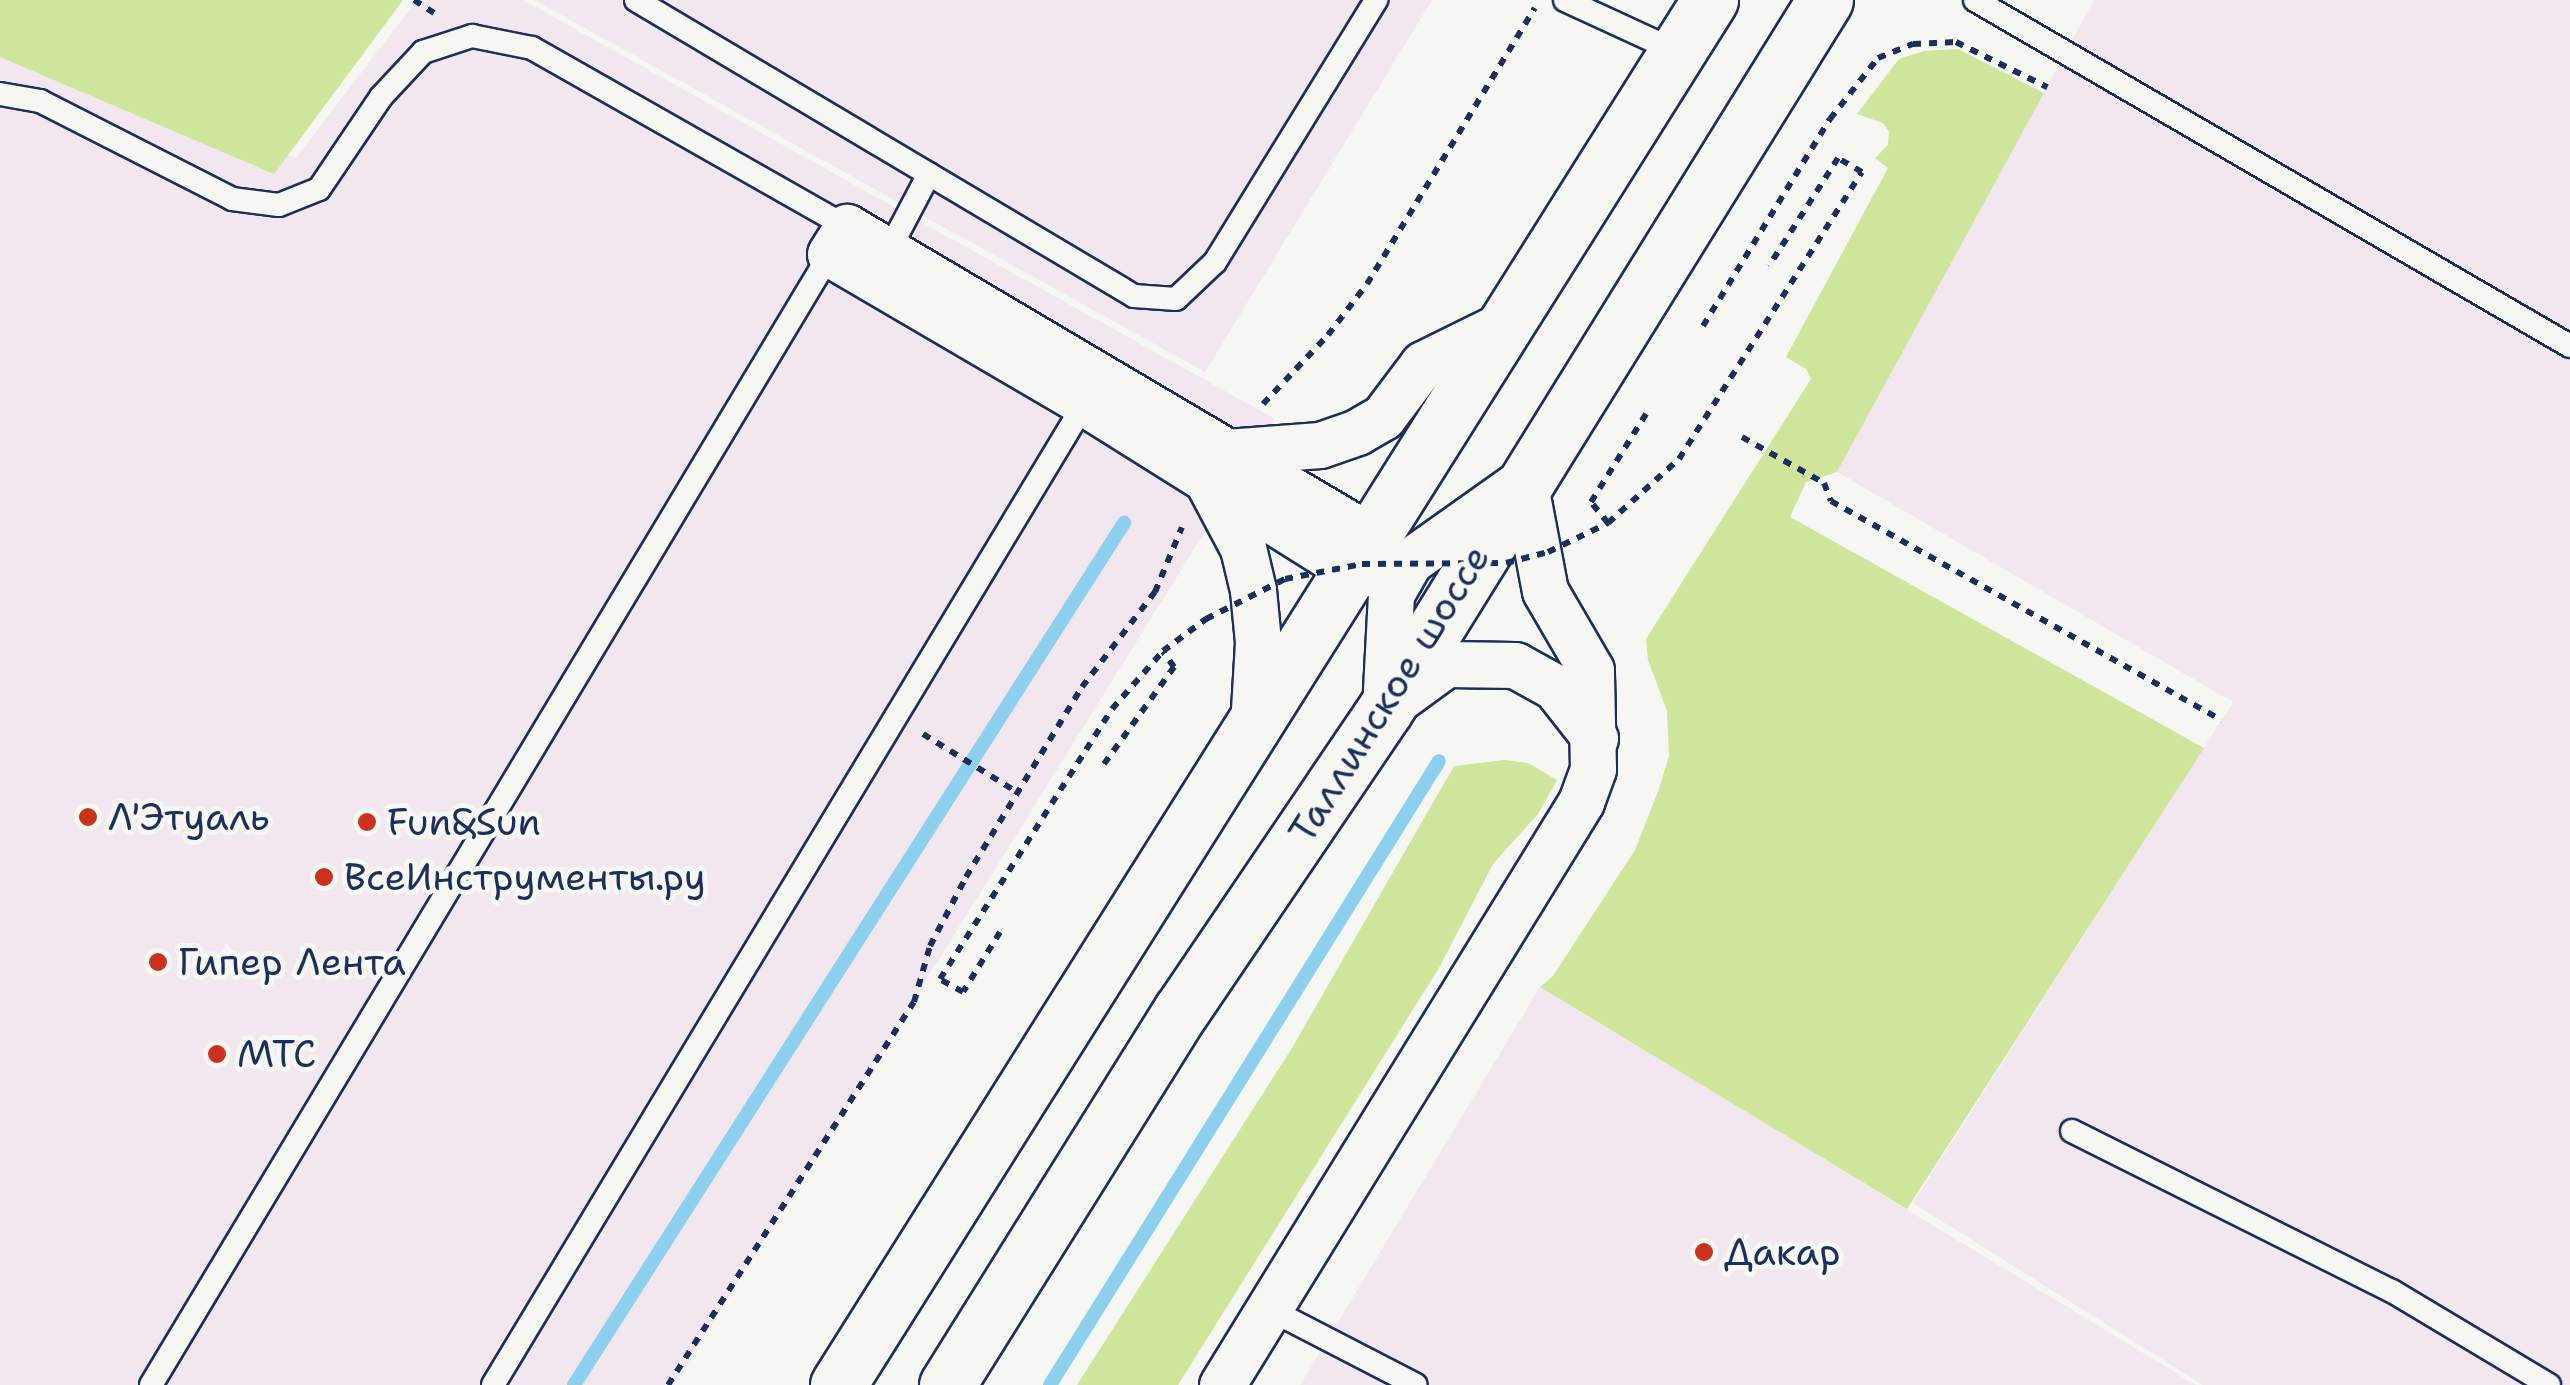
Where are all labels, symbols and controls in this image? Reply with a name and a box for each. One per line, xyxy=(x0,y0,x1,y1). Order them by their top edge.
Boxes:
street label: Таллинское шоссе xyxy=(1279,537,1499,851)
place label: Л'Этуаль xyxy=(108,794,269,840)
place label: Fun&Sun xyxy=(387,799,541,845)
marker: Л'Этуаль xyxy=(77,806,99,828)
marker: Fun&Sun xyxy=(356,811,378,833)
place label: ВсеИнструменты.ру xyxy=(344,854,706,900)
marker: ВсеИнструменты.ру xyxy=(313,866,335,888)
place label: Гипер Лента xyxy=(178,939,406,985)
marker: Гипер Лента xyxy=(147,951,169,973)
place label: МТС xyxy=(237,1031,316,1077)
marker: МТС xyxy=(206,1043,228,1065)
place label: Дакар xyxy=(1724,1229,1841,1275)
marker: Дакар xyxy=(1693,1241,1715,1263)

